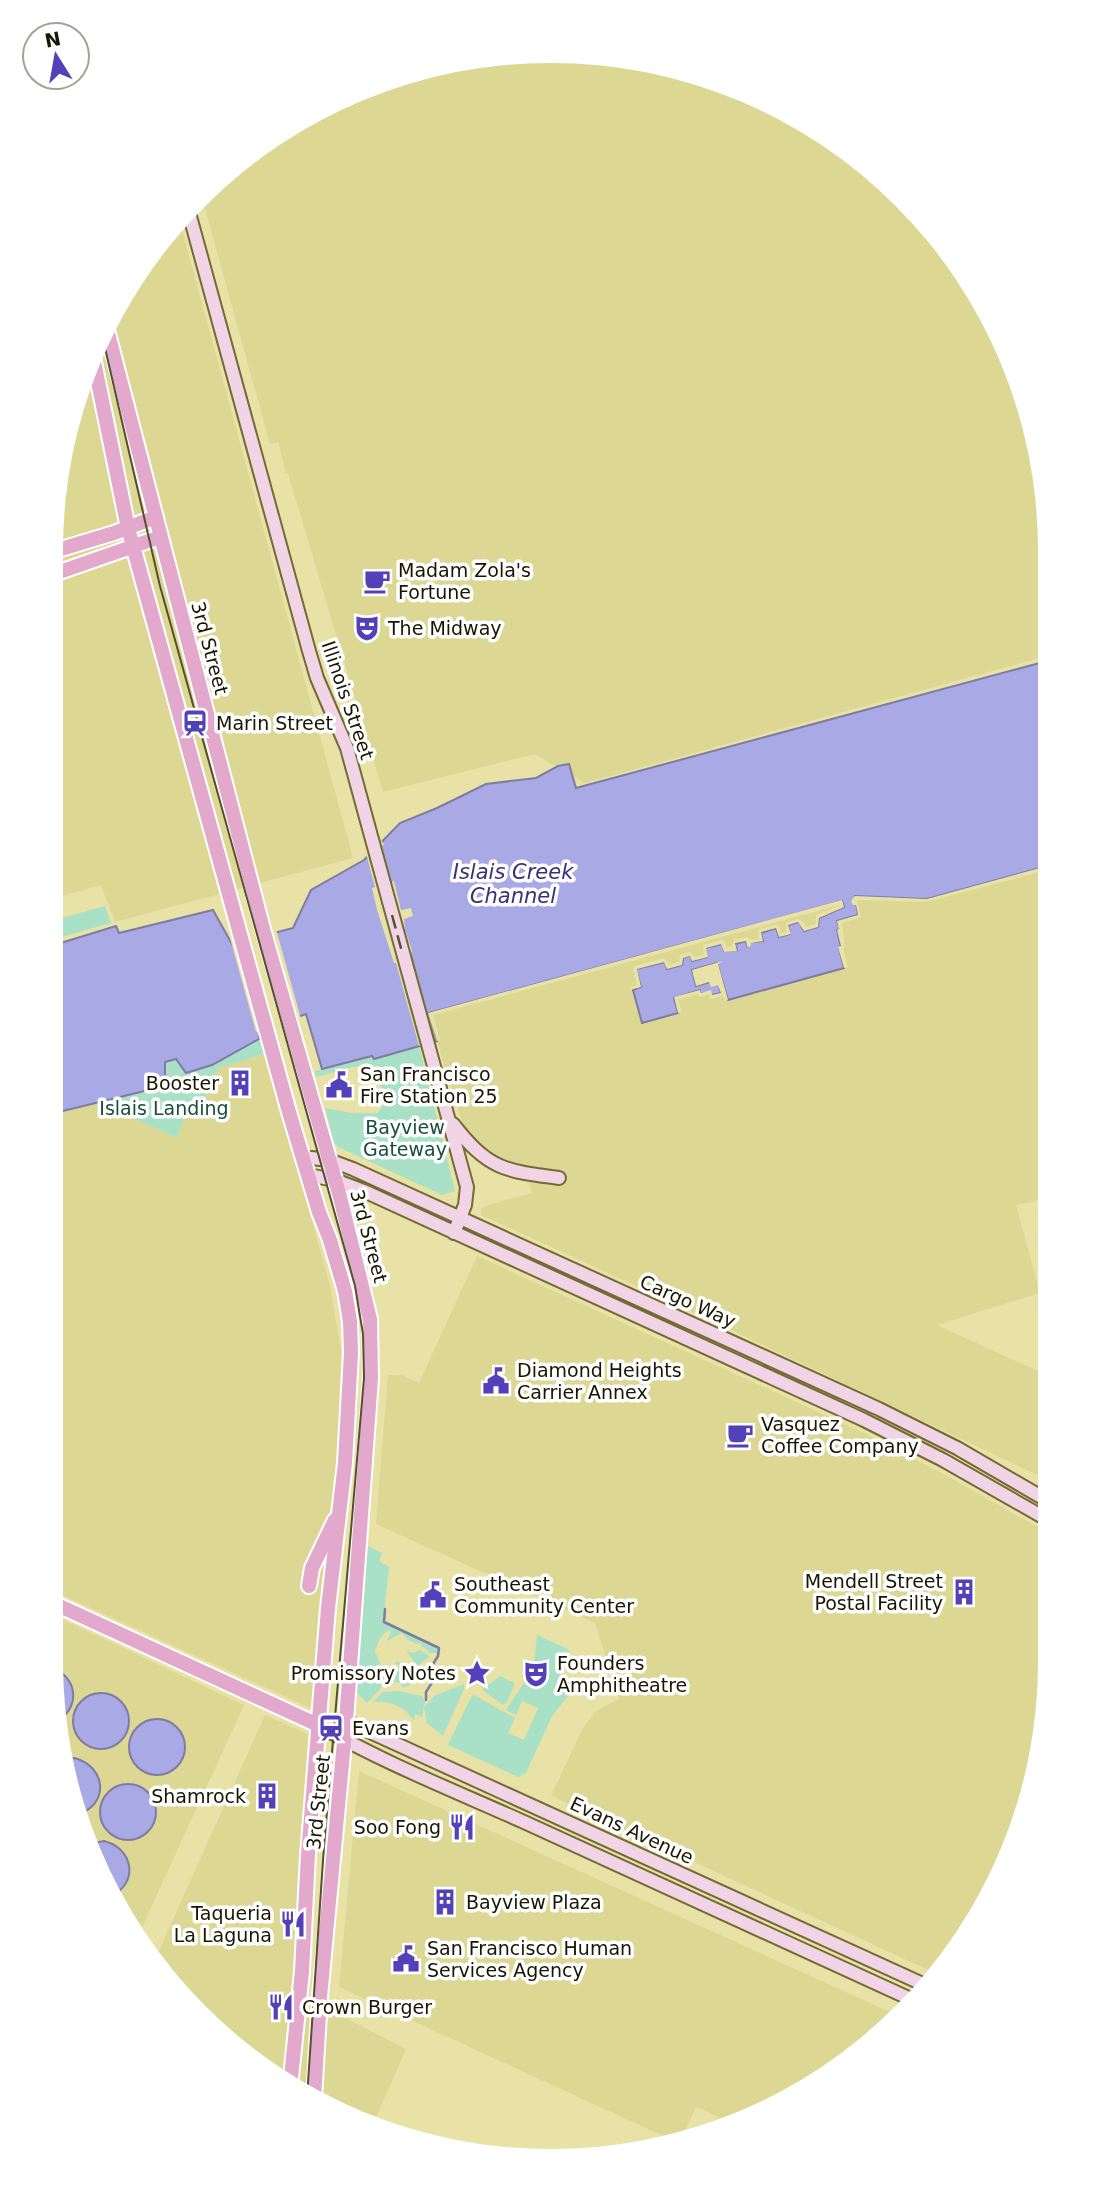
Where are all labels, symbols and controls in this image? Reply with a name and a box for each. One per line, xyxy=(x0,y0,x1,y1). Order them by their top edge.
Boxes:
north arrow xyxy=(21,21,91,91)
text: N xyxy=(43,27,63,52)
place label: Madam Zola's Fortune xyxy=(398,559,531,603)
cafe icon: Madam Zola's Fortune xyxy=(362,566,392,596)
street label: 3rd Street xyxy=(187,599,233,697)
theatre icon: The Midway xyxy=(352,613,382,643)
place label: The Midway xyxy=(387,617,502,639)
street label: Illinois Street xyxy=(317,638,379,762)
station icon: Marin Street xyxy=(180,708,210,738)
place label: Marin Street xyxy=(216,712,333,734)
water label: Islais Creek Channel xyxy=(453,860,574,908)
place label: San Francisco Fire Station 25 xyxy=(360,1063,498,1107)
building icon: Booster xyxy=(225,1068,255,1098)
public building icon: San Francisco Fire Station 25 xyxy=(324,1070,354,1100)
place label: Booster xyxy=(146,1072,219,1094)
park label: Islais Landing xyxy=(99,1097,229,1119)
park label: Bayview Gateway xyxy=(363,1116,447,1160)
street label: 3rd Street xyxy=(346,1187,392,1285)
street label: Cargo Way xyxy=(637,1270,739,1332)
place label: Diamond Heights Carrier Annex xyxy=(517,1359,682,1403)
public building icon: Diamond Heights Carrier Annex xyxy=(481,1366,511,1396)
place label: Vasquez Coffee Company xyxy=(761,1413,919,1457)
cafe icon: Vasquez Coffee Company xyxy=(725,1420,755,1450)
place label: Mendell Street Postal Facility xyxy=(805,1570,943,1614)
place label: Southeast Community Center xyxy=(454,1573,634,1617)
building icon: Mendell Street Postal Facility xyxy=(949,1577,979,1607)
public building icon: Southeast Community Center xyxy=(418,1580,448,1610)
place label: Founders Amphitheatre xyxy=(557,1652,687,1696)
place icon: Promissory Notes xyxy=(462,1658,492,1688)
theatre icon: Founders Amphitheatre xyxy=(521,1659,551,1689)
place label: Promissory Notes xyxy=(291,1662,456,1684)
station icon: Evans xyxy=(316,1713,346,1743)
place label: Evans xyxy=(352,1717,409,1739)
street label: 3rd Street xyxy=(302,1753,334,1851)
building icon: Shamrock xyxy=(252,1781,282,1811)
place label: Shamrock xyxy=(151,1785,246,1807)
street label: Evans Avenue xyxy=(567,1792,697,1868)
restaurant icon: Soo Fong xyxy=(447,1812,477,1842)
place label: Soo Fong xyxy=(354,1816,441,1838)
building icon: Bayview Plaza xyxy=(430,1887,460,1917)
place label: Bayview Plaza xyxy=(466,1891,602,1913)
place label: Taqueria La Laguna xyxy=(174,1902,272,1946)
restaurant icon: Taqueria La Laguna xyxy=(278,1909,308,1939)
place label: San Francisco Human Services Agency xyxy=(427,1937,632,1981)
public building icon: San Francisco Human Services Agency xyxy=(391,1944,421,1974)
restaurant icon: Crown Burger xyxy=(266,1992,296,2022)
place label: Crown Burger xyxy=(302,1996,432,2018)

